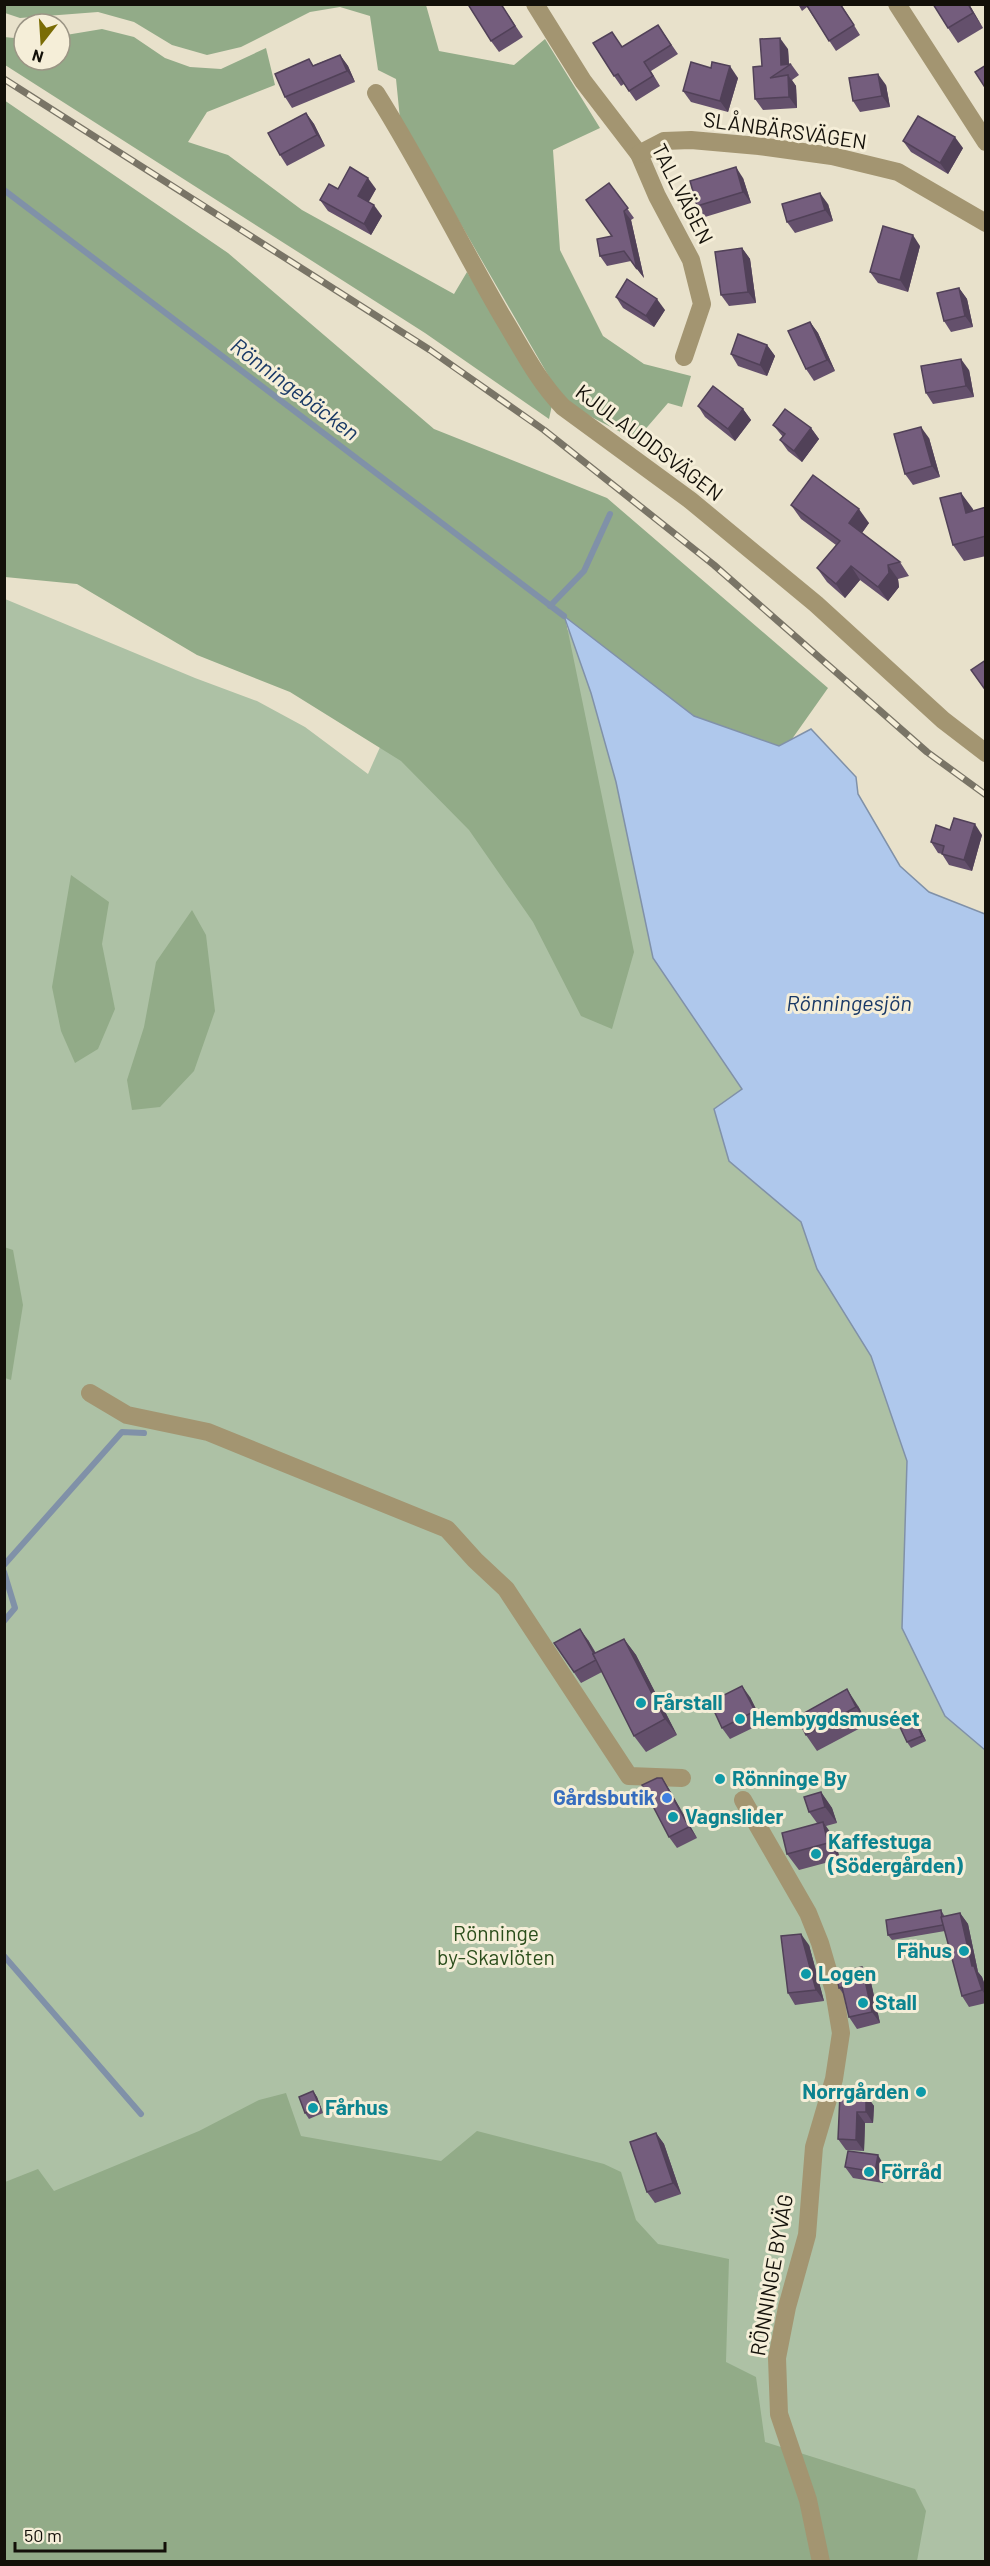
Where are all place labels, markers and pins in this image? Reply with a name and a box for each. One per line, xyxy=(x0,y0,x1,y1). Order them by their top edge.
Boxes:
place label: Fårstall xyxy=(653,1689,723,1714)
marker: Fårstall xyxy=(634,1696,648,1710)
place label: Hembygdsmuséet xyxy=(752,1705,920,1730)
marker: Hembygdsmuséet xyxy=(733,1712,747,1726)
place label: Rönninge By xyxy=(732,1765,847,1790)
marker: Rönninge By xyxy=(713,1772,727,1786)
place label: Gårdsbutik xyxy=(553,1784,655,1809)
marker: Gårdsbutik xyxy=(660,1791,674,1805)
place label: Vagnslider xyxy=(685,1803,783,1828)
marker: Vagnslider xyxy=(666,1810,680,1824)
place label: Kaffestuga (Södergården) xyxy=(827,1828,964,1877)
marker: Kaffestuga (Södergården) xyxy=(809,1847,823,1861)
place label: Fähus xyxy=(897,1937,952,1962)
marker: Fähus xyxy=(957,1944,971,1958)
place label: Logen xyxy=(818,1960,876,1985)
marker: Logen xyxy=(799,1967,813,1981)
place label: Stall xyxy=(875,1989,917,2014)
marker: Stall xyxy=(856,1996,870,2010)
place label: Norrgården xyxy=(802,2078,909,2103)
marker: Norrgården xyxy=(914,2085,928,2099)
place label: Fårhus xyxy=(325,2094,388,2119)
marker: Fårhus xyxy=(306,2101,320,2115)
place label: Förråd xyxy=(881,2158,942,2183)
marker: Förråd xyxy=(862,2165,876,2179)

